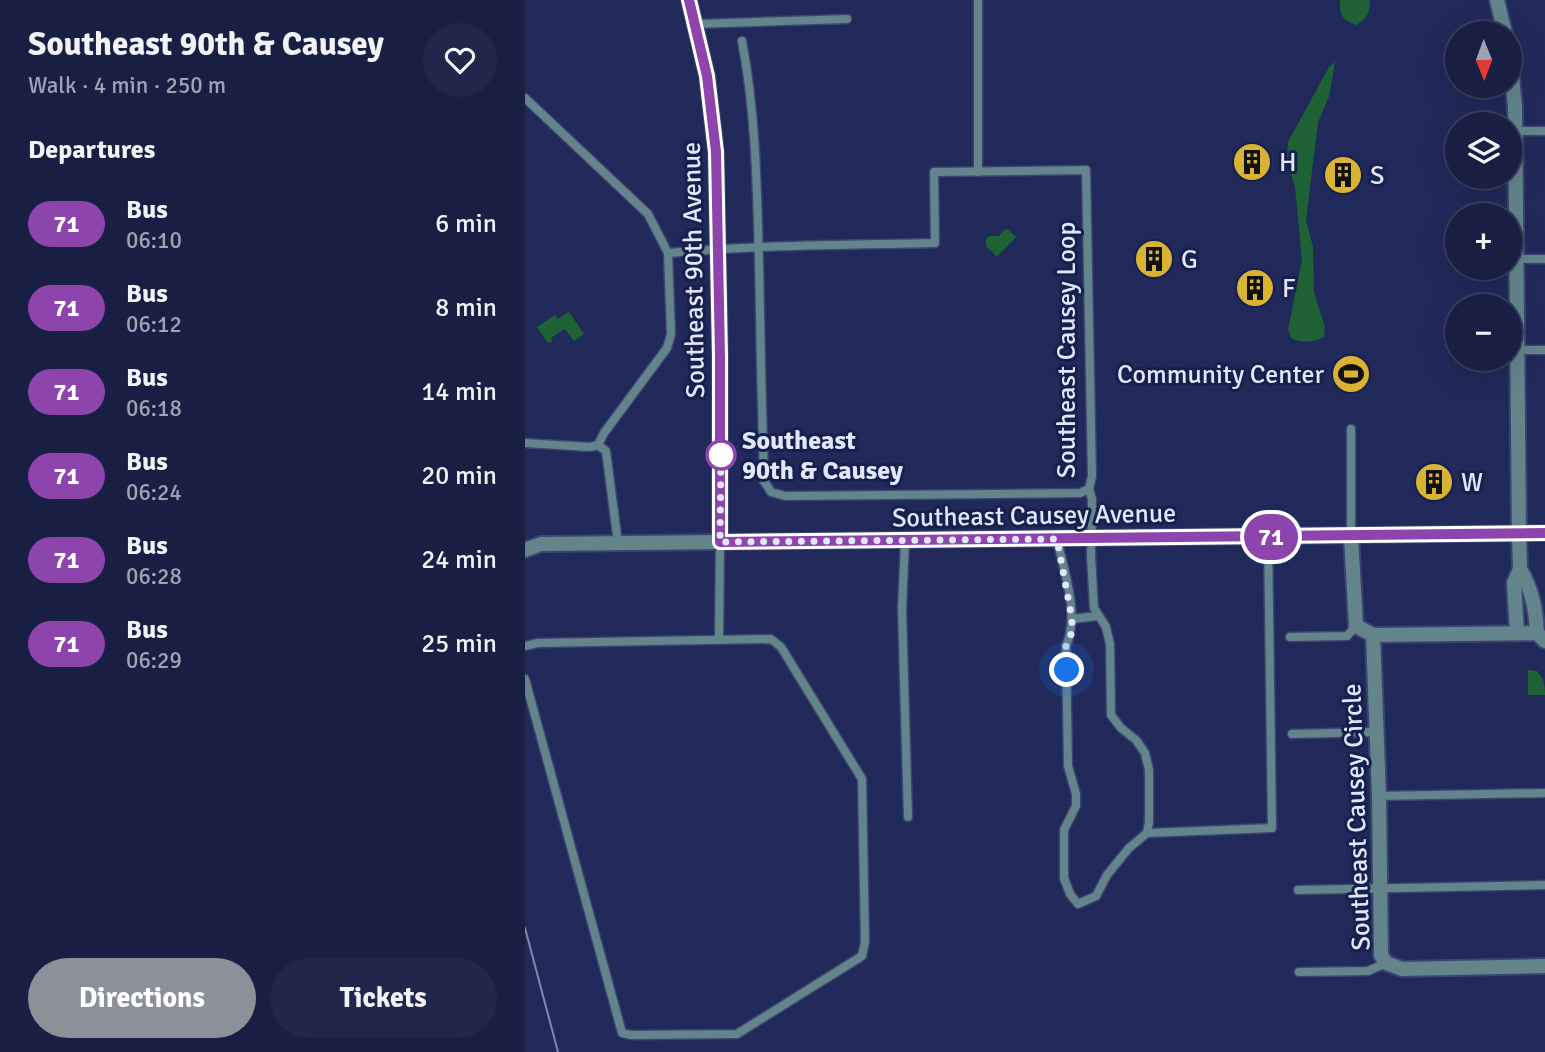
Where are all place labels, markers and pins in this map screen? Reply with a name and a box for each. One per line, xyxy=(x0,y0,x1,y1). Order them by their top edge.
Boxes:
building icon: H xyxy=(1231,141,1273,183)
place label: H xyxy=(1279,147,1297,179)
building icon: S xyxy=(1322,154,1364,196)
place label: S xyxy=(1370,160,1384,192)
building icon: G xyxy=(1133,238,1175,280)
place label: G xyxy=(1181,244,1198,276)
building icon: F xyxy=(1234,267,1276,309)
place label: F xyxy=(1282,273,1296,305)
sports icon: Community Center xyxy=(1330,353,1372,395)
place label: Community Center xyxy=(1117,359,1324,391)
place label: Southeast 90th & Causey xyxy=(742,425,903,487)
marker: Southeast 90th & Causey xyxy=(706,440,736,470)
building icon: W xyxy=(1413,461,1455,503)
place label: W xyxy=(1461,467,1483,499)

